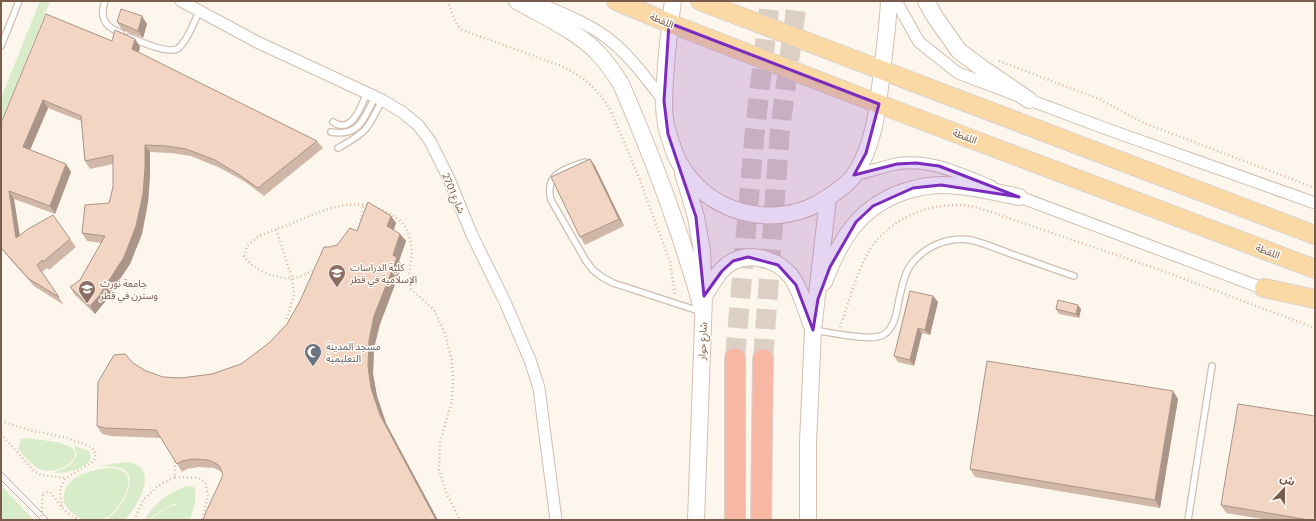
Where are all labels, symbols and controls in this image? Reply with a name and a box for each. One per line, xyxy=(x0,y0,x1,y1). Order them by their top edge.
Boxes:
street label: اللقطة xyxy=(648,10,676,30)
street label: اللقطة xyxy=(951,126,979,146)
street label: شارع 2701 xyxy=(438,171,468,216)
street label: اللقطة xyxy=(1254,241,1282,261)
place label: كلية الدراسات الإسلامية في قطر xyxy=(349,261,417,287)
school or university icon: كلية الدراسات الإسلامية في قطر xyxy=(327,263,347,288)
place label: جامعة نورث وسترن في قطر xyxy=(99,277,158,303)
school or university icon: جامعة نورث وسترن في قطر xyxy=(77,279,97,304)
street label: شارع حوار xyxy=(695,322,711,361)
place label: مسجد المدينة التعليمية xyxy=(326,340,381,364)
mosque icon: مسجد المدينة التعليمية xyxy=(303,342,323,367)
north arrow xyxy=(1264,469,1304,509)
text: ش xyxy=(1278,470,1297,489)

